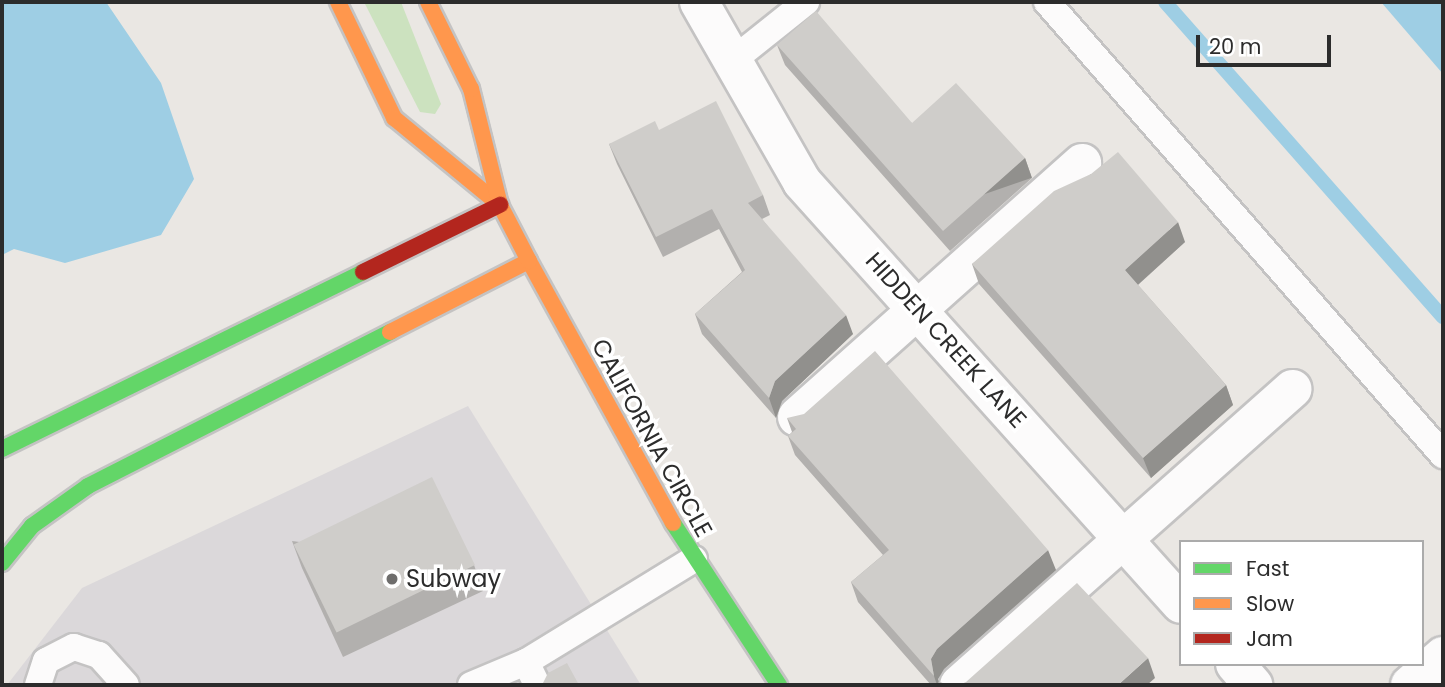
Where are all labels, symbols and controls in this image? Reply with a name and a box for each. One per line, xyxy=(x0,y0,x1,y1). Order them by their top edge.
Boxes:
scale bar xyxy=(1200,21,1335,65)
text: 20 m xyxy=(1209,32,1262,61)
street label: HIDDEN CREEK LANE xyxy=(860,246,1032,434)
street label: CALIFORNIA CIRCLE xyxy=(586,334,718,542)
legend xyxy=(1179,540,1424,666)
text: Fast xyxy=(1246,554,1289,583)
place label: Subway xyxy=(406,565,501,593)
marker: Subway xyxy=(384,571,400,587)
text: Slow xyxy=(1246,589,1294,618)
text: Jam xyxy=(1246,624,1293,653)

